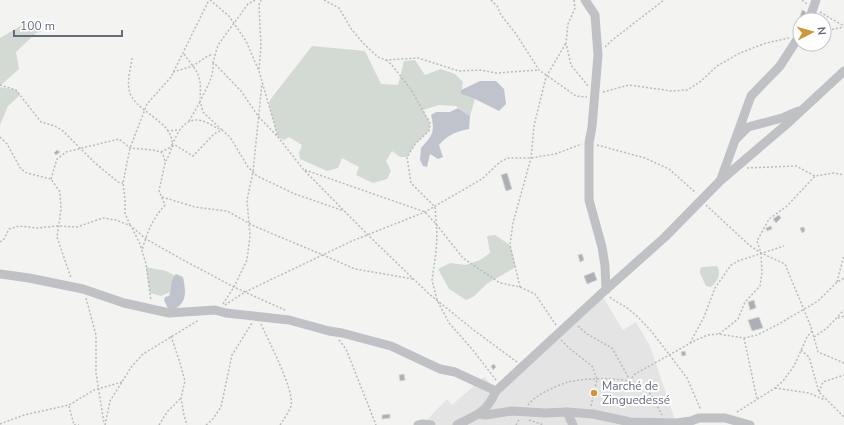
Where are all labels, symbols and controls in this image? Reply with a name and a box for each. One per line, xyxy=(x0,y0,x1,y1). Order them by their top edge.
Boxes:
scale bar xyxy=(14,12,122,38)
north arrow xyxy=(792,12,832,52)
text: 100 m xyxy=(20,18,55,34)
text: N xyxy=(814,26,829,36)
place label: Marché de Zinguedessé xyxy=(602,378,670,408)
marker: Marché de Zinguedessé xyxy=(589,388,599,398)

